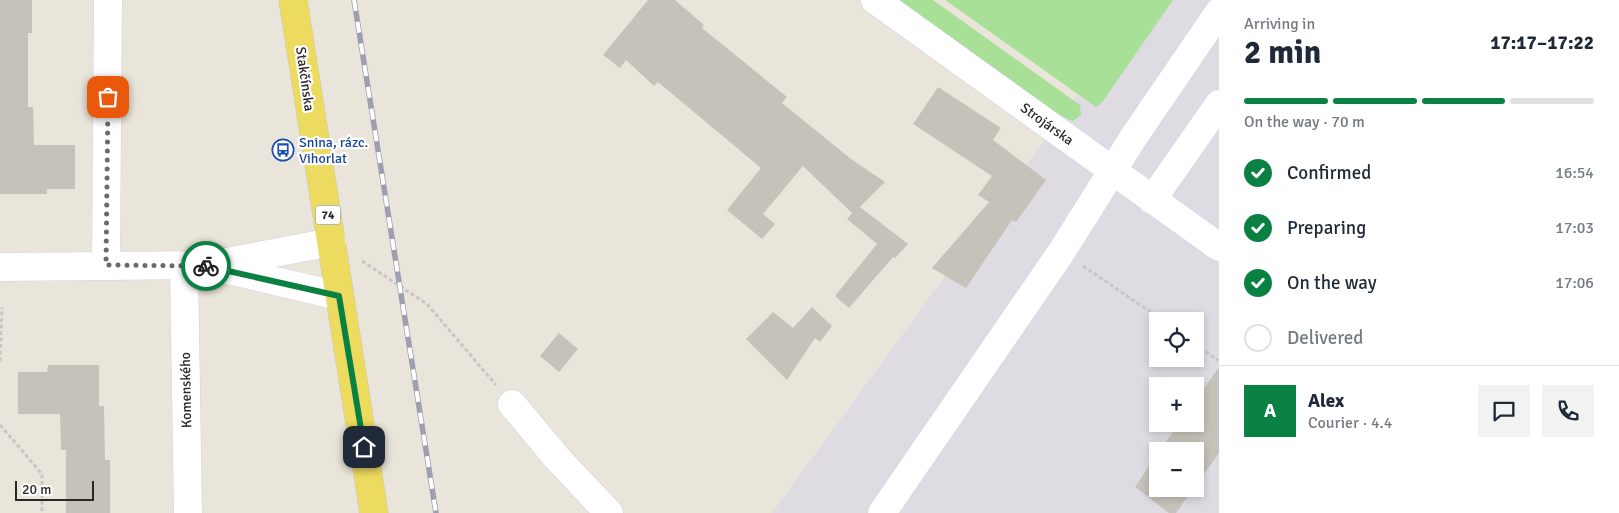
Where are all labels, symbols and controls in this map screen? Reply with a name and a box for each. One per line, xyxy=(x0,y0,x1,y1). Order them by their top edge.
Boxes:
text: Arriving in xyxy=(1244,14,1315,34)
text: 17:17–17:22 xyxy=(1490,31,1594,55)
text: 2 min xyxy=(1244,33,1321,72)
street label: Stakčínska xyxy=(292,46,318,112)
pin xyxy=(87,76,129,118)
icon: bag xyxy=(94,83,122,111)
street label: Strojárska xyxy=(1017,99,1077,149)
text: On the way · 70 m xyxy=(1244,112,1365,132)
place label: Snina, rázc. Vihorlat xyxy=(299,134,368,167)
bus stop icon: Snina, rázc. Vihorlat xyxy=(271,138,295,162)
icon: check xyxy=(1244,159,1272,187)
text: Confirmed xyxy=(1287,161,1371,185)
text: 16:54 xyxy=(1555,163,1594,183)
road number: 74 xyxy=(316,206,340,224)
icon: check xyxy=(1244,214,1272,242)
text: Preparing xyxy=(1287,216,1366,240)
text: 17:03 xyxy=(1555,218,1594,238)
courier xyxy=(181,241,231,291)
icon: bike xyxy=(192,252,220,280)
icon: check xyxy=(1244,269,1272,297)
text: On the way xyxy=(1287,271,1377,295)
text: 17:06 xyxy=(1555,273,1594,293)
map controls xyxy=(1149,312,1204,497)
button: locate xyxy=(1149,312,1204,367)
text: Delivered xyxy=(1287,326,1363,350)
street label: Komenského xyxy=(177,352,195,428)
button: + xyxy=(1149,377,1204,432)
button: chat xyxy=(1478,385,1530,437)
button: phone xyxy=(1542,385,1594,437)
text: Alex xyxy=(1308,389,1344,413)
text: A xyxy=(1264,399,1276,423)
text: Courier · 4.4 xyxy=(1308,413,1392,433)
pin xyxy=(343,426,385,468)
icon: home xyxy=(350,433,378,461)
button: − xyxy=(1149,442,1204,497)
scale bar xyxy=(15,478,94,501)
text: 20 m xyxy=(22,481,51,498)

